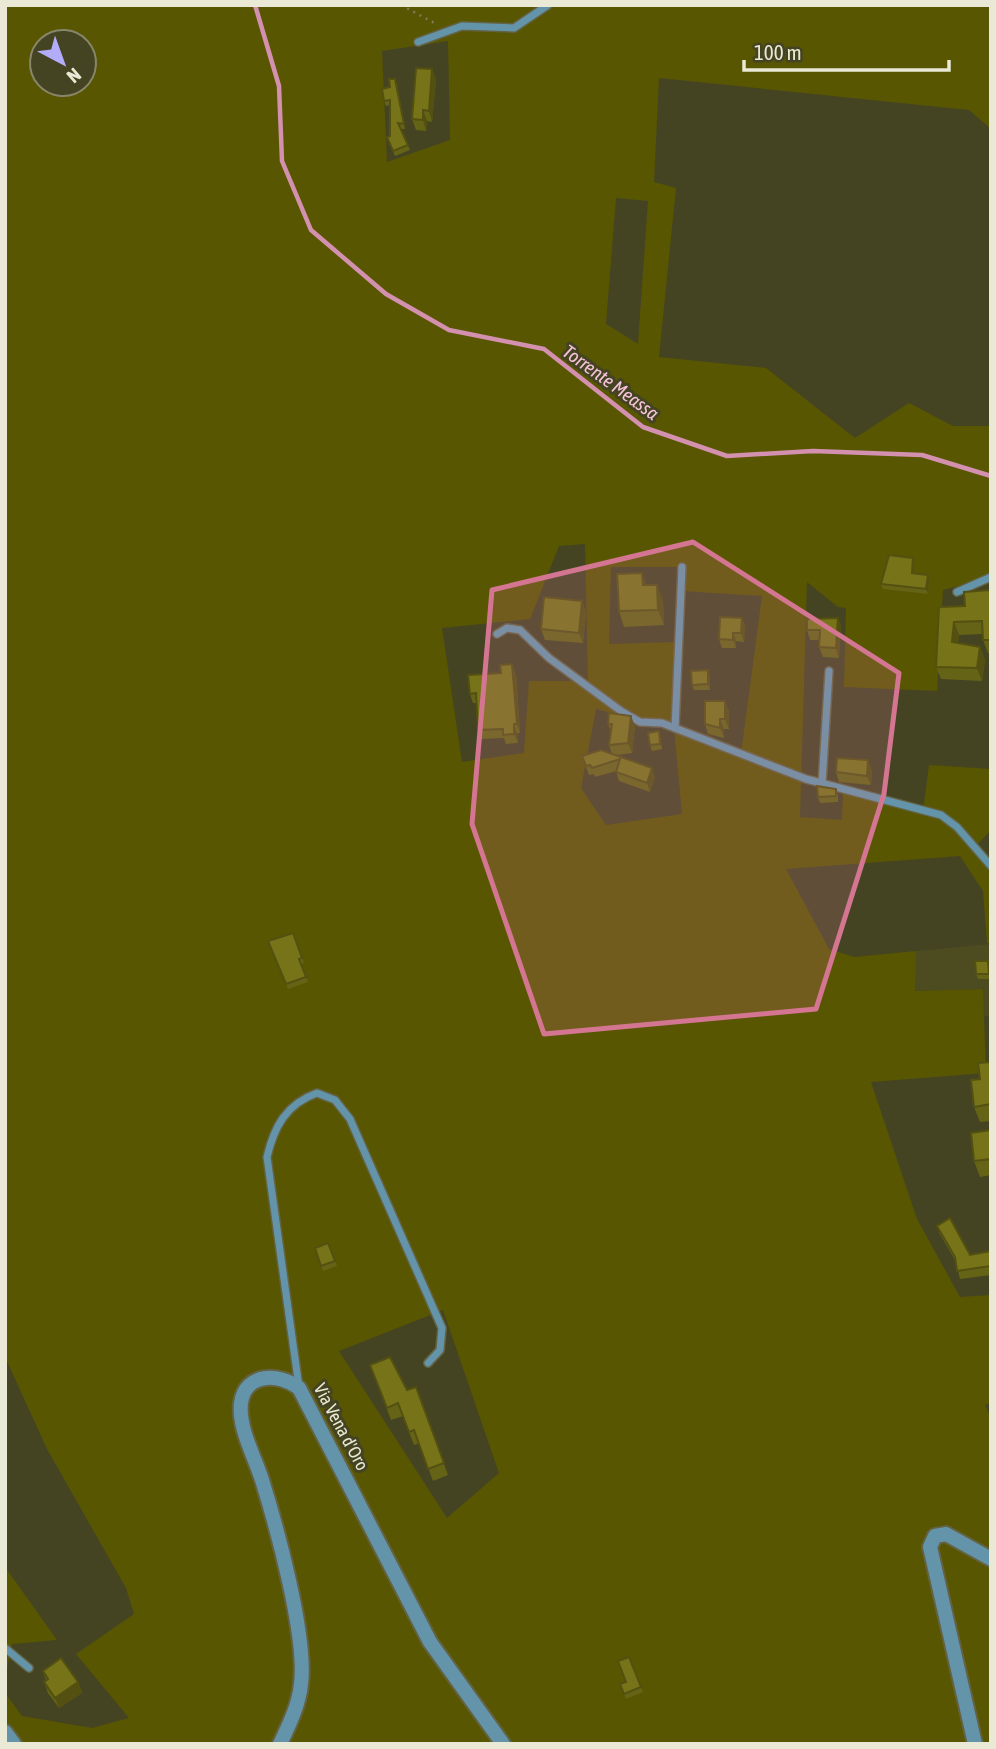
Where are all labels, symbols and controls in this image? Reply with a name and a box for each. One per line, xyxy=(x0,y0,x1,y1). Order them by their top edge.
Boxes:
north arrow xyxy=(28,28,98,98)
scale bar xyxy=(744,28,949,72)
text: 100 m xyxy=(754,40,802,64)
text: N xyxy=(63,64,86,88)
water label: Torrente Meassa xyxy=(559,340,663,424)
street label: Via Vena d'Oro xyxy=(310,1380,373,1474)

